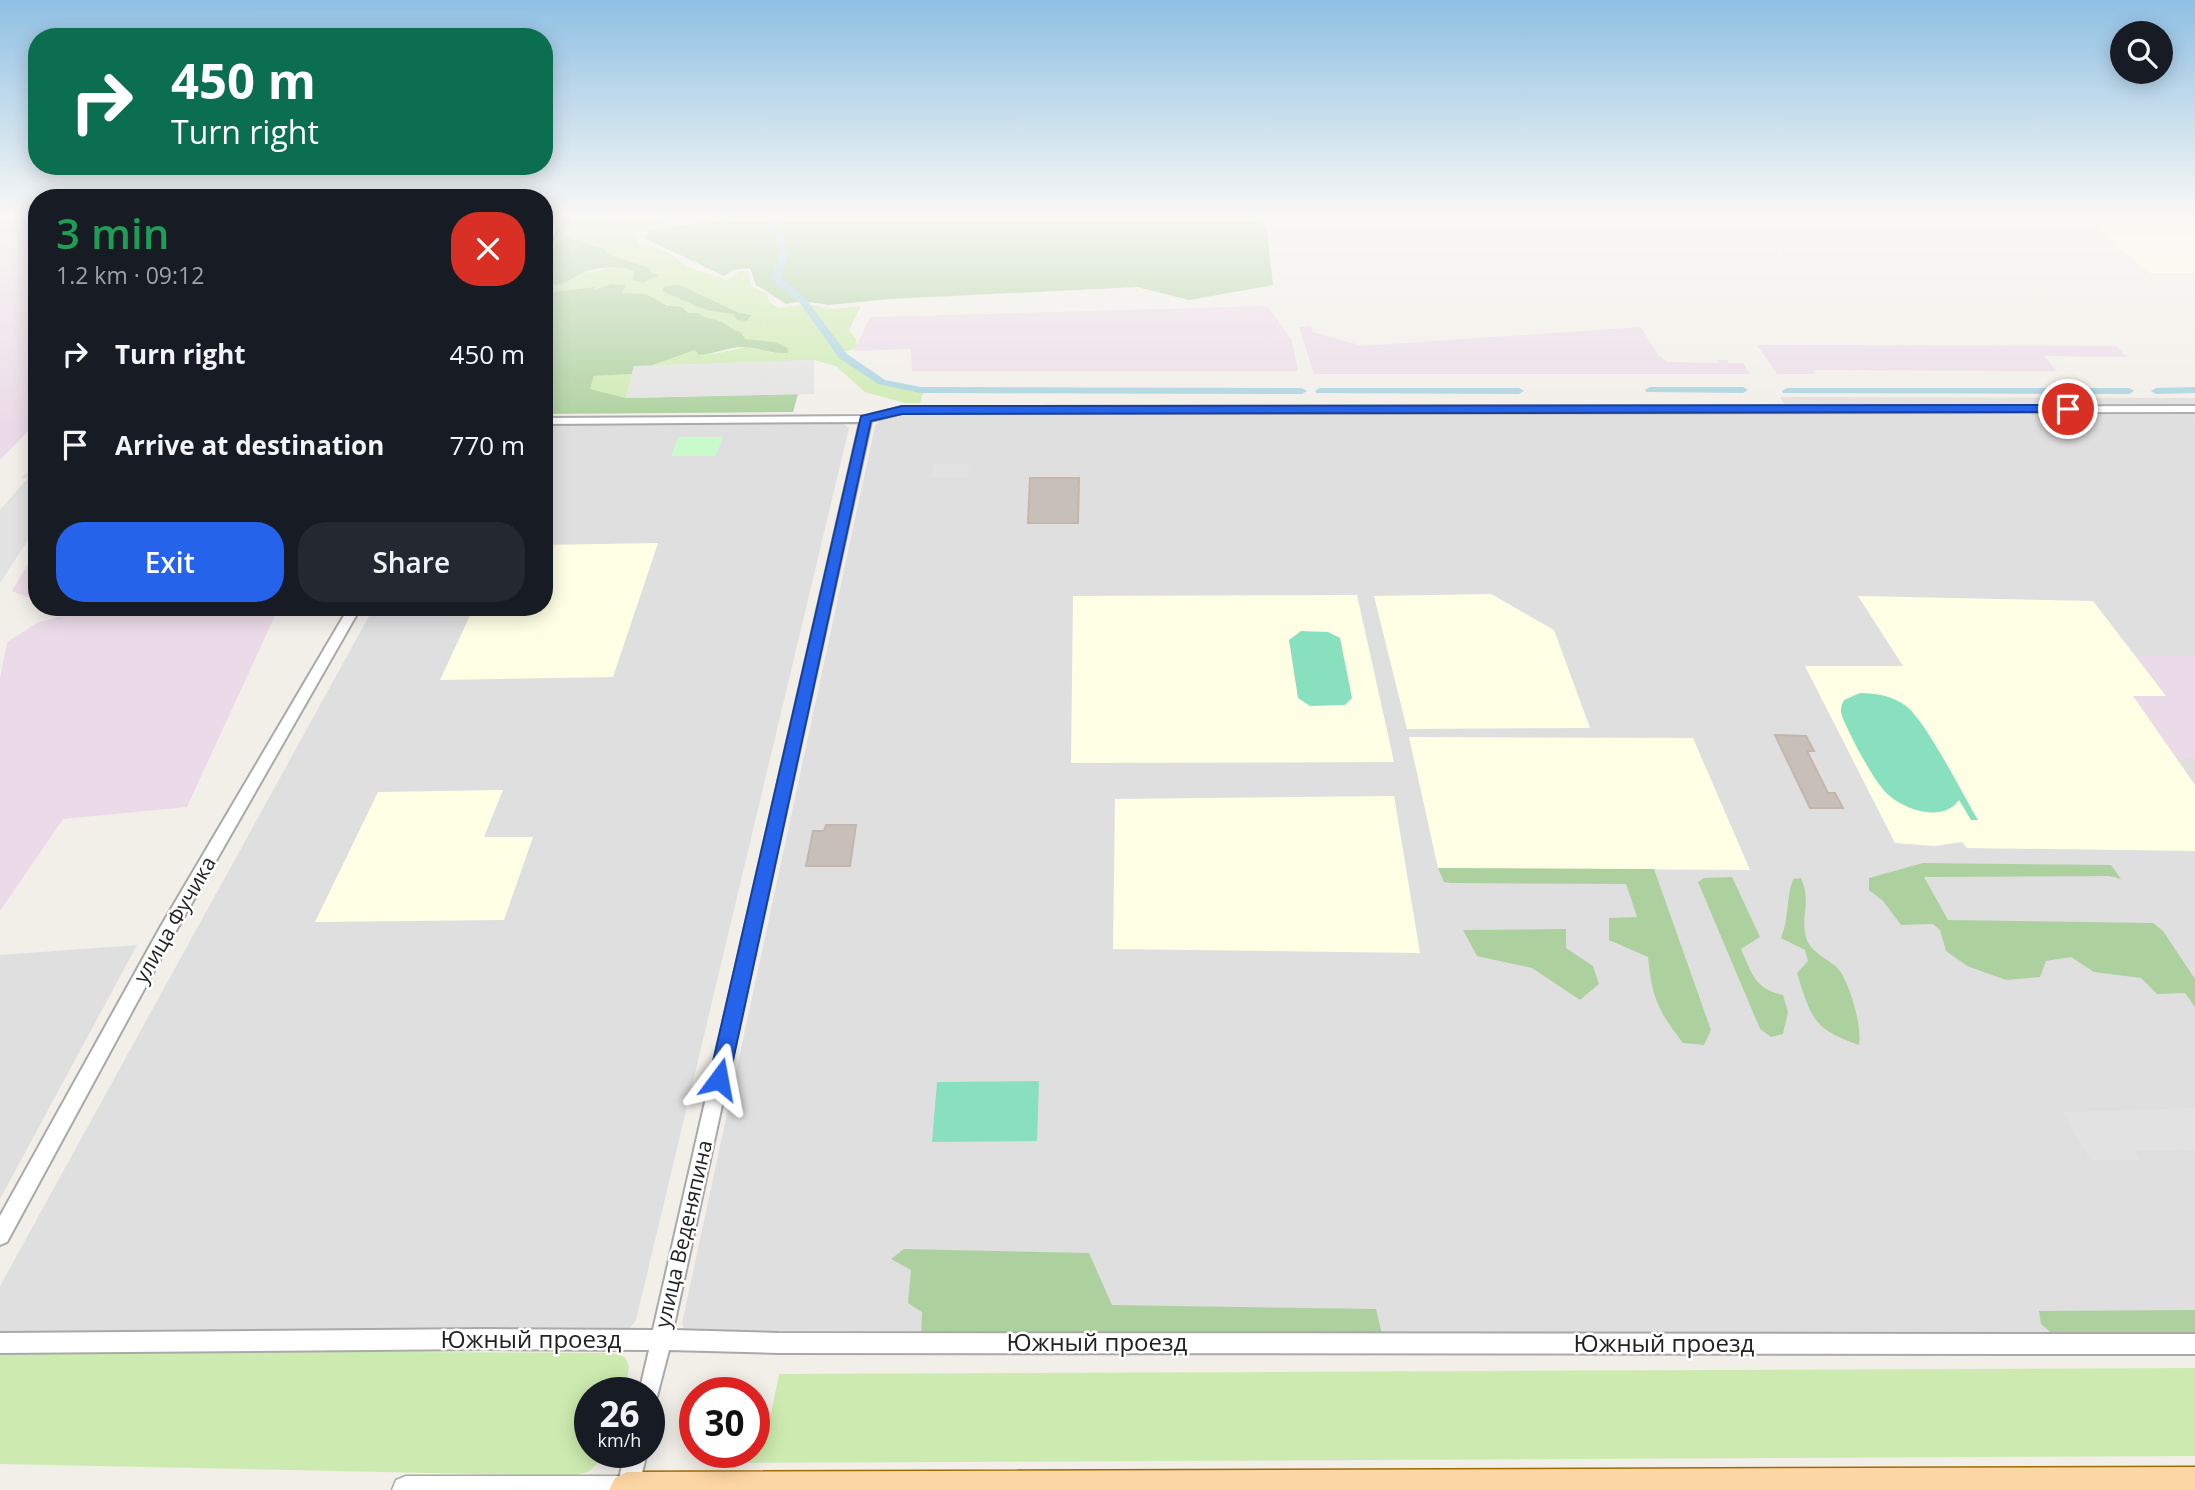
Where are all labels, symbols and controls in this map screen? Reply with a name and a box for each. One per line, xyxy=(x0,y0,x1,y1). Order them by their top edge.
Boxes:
map controls xyxy=(2110,21,2173,84)
button: search xyxy=(2110,21,2173,84)
text: 450 m xyxy=(171,47,316,113)
icon: right xyxy=(56,56,147,147)
text: Turn right xyxy=(171,110,319,153)
text: 3 min xyxy=(56,204,169,261)
button: close xyxy=(451,212,525,286)
text: 1.2 km · 09:12 xyxy=(56,259,204,291)
icon: right xyxy=(56,335,94,373)
text: Turn right xyxy=(115,336,246,372)
text: 450 m xyxy=(450,336,525,372)
pin xyxy=(2038,379,2098,439)
icon: arrive xyxy=(2049,390,2087,428)
icon: arrive xyxy=(56,426,94,464)
text: Arrive at destination xyxy=(115,427,384,463)
text: 770 m xyxy=(450,427,525,463)
button: Exit xyxy=(56,522,284,602)
button: Share xyxy=(298,522,525,602)
street label: улица Фучика xyxy=(127,851,222,988)
position arrow xyxy=(682,1042,756,1116)
street label: улица Веденяпина xyxy=(648,1137,718,1330)
street label: Южный проезд xyxy=(441,1322,622,1355)
street label: Южный проезд xyxy=(1007,1325,1188,1358)
street label: Южный проезд xyxy=(1574,1326,1755,1359)
speed limit sign: 30 xyxy=(679,1377,770,1468)
text: 26 xyxy=(599,1390,640,1437)
text: km/h xyxy=(598,1428,641,1452)

